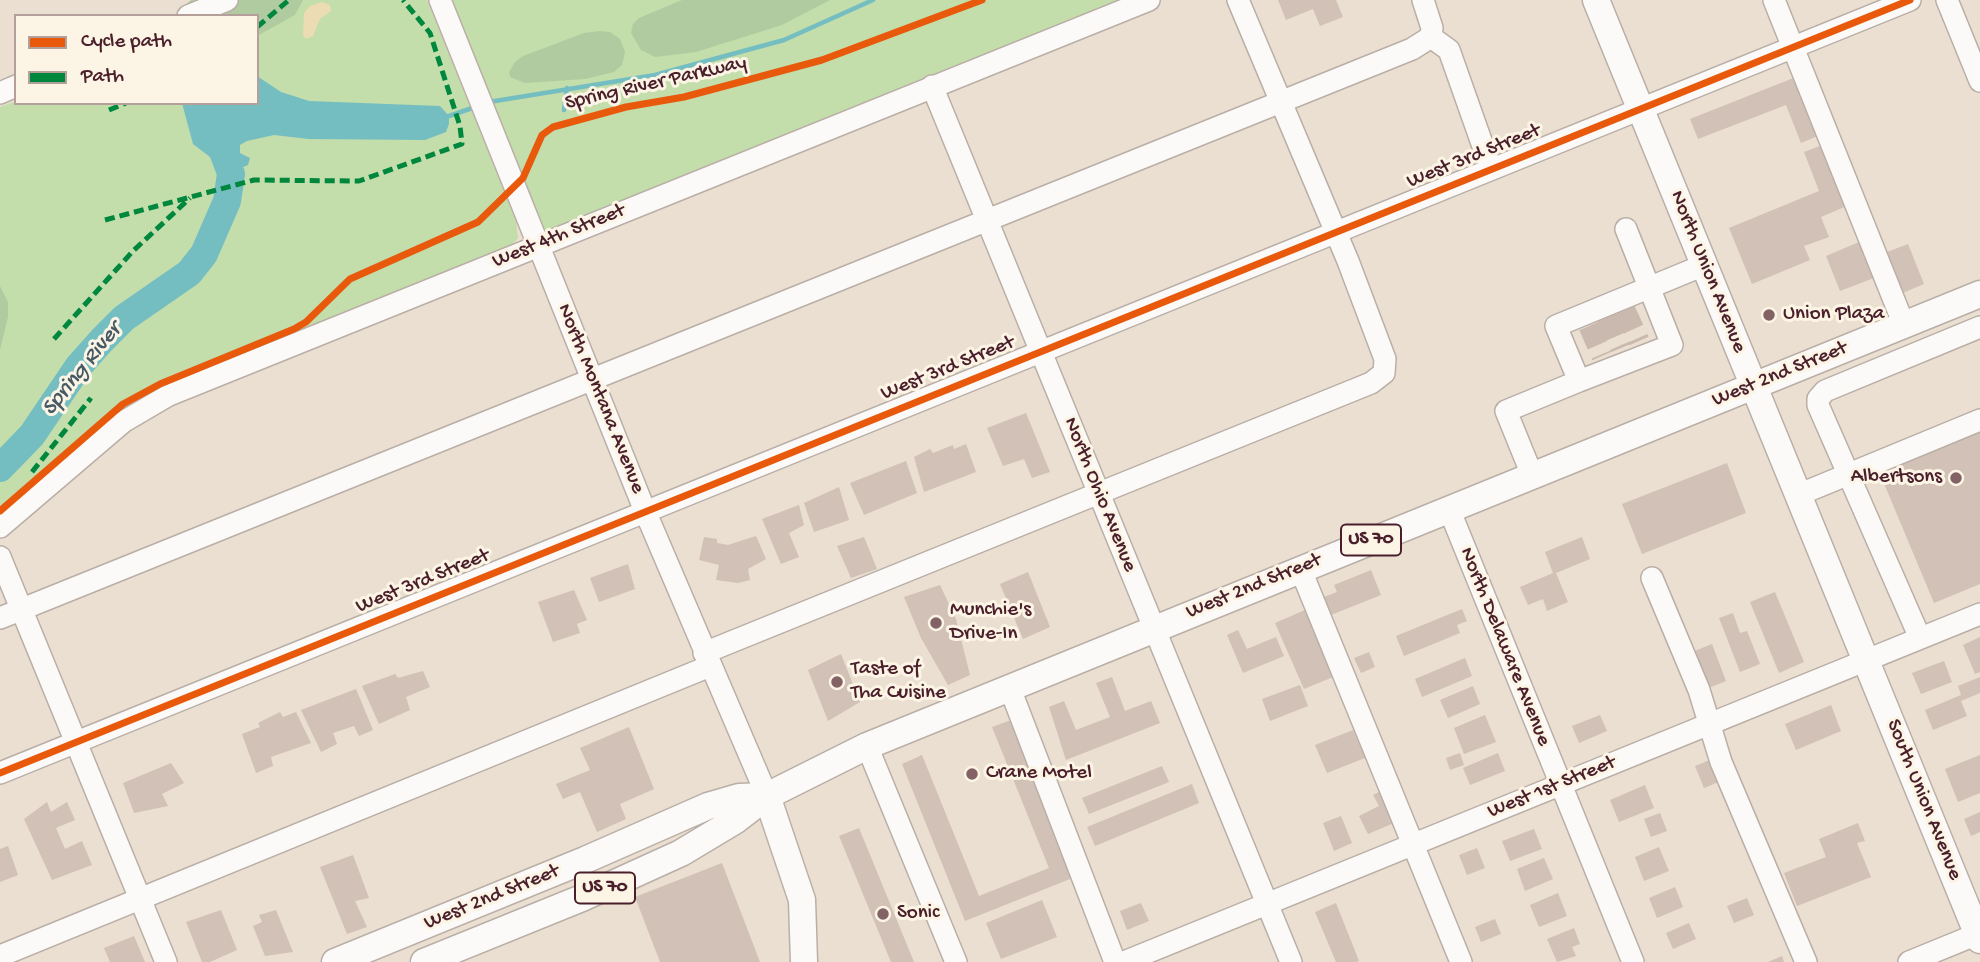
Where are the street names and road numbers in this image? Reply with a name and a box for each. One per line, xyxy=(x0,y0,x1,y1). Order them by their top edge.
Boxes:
street label: Spring River Parkway xyxy=(563,51,749,117)
street label: West 3rd Street xyxy=(1404,119,1544,195)
street label: North Union Avenue xyxy=(1663,187,1751,357)
street label: West 4th Street xyxy=(489,199,629,275)
street label: North Montana Avenue xyxy=(550,300,650,498)
street label: West 3rd Street xyxy=(878,331,1018,407)
street label: West 2nd Street xyxy=(1709,336,1851,414)
street label: North Ohio Avenue xyxy=(1057,414,1141,576)
road number: US 70 xyxy=(1341,524,1401,555)
street label: West 3rd Street xyxy=(353,544,493,620)
street label: North Delaware Avenue xyxy=(1453,544,1555,750)
street label: West 2nd Street xyxy=(1183,548,1325,626)
street label: South Union Avenue xyxy=(1879,716,1967,884)
street label: West 1st Street xyxy=(1484,751,1620,825)
street label: West 2nd Street xyxy=(421,859,563,937)
road number: US 70 xyxy=(575,873,635,904)

